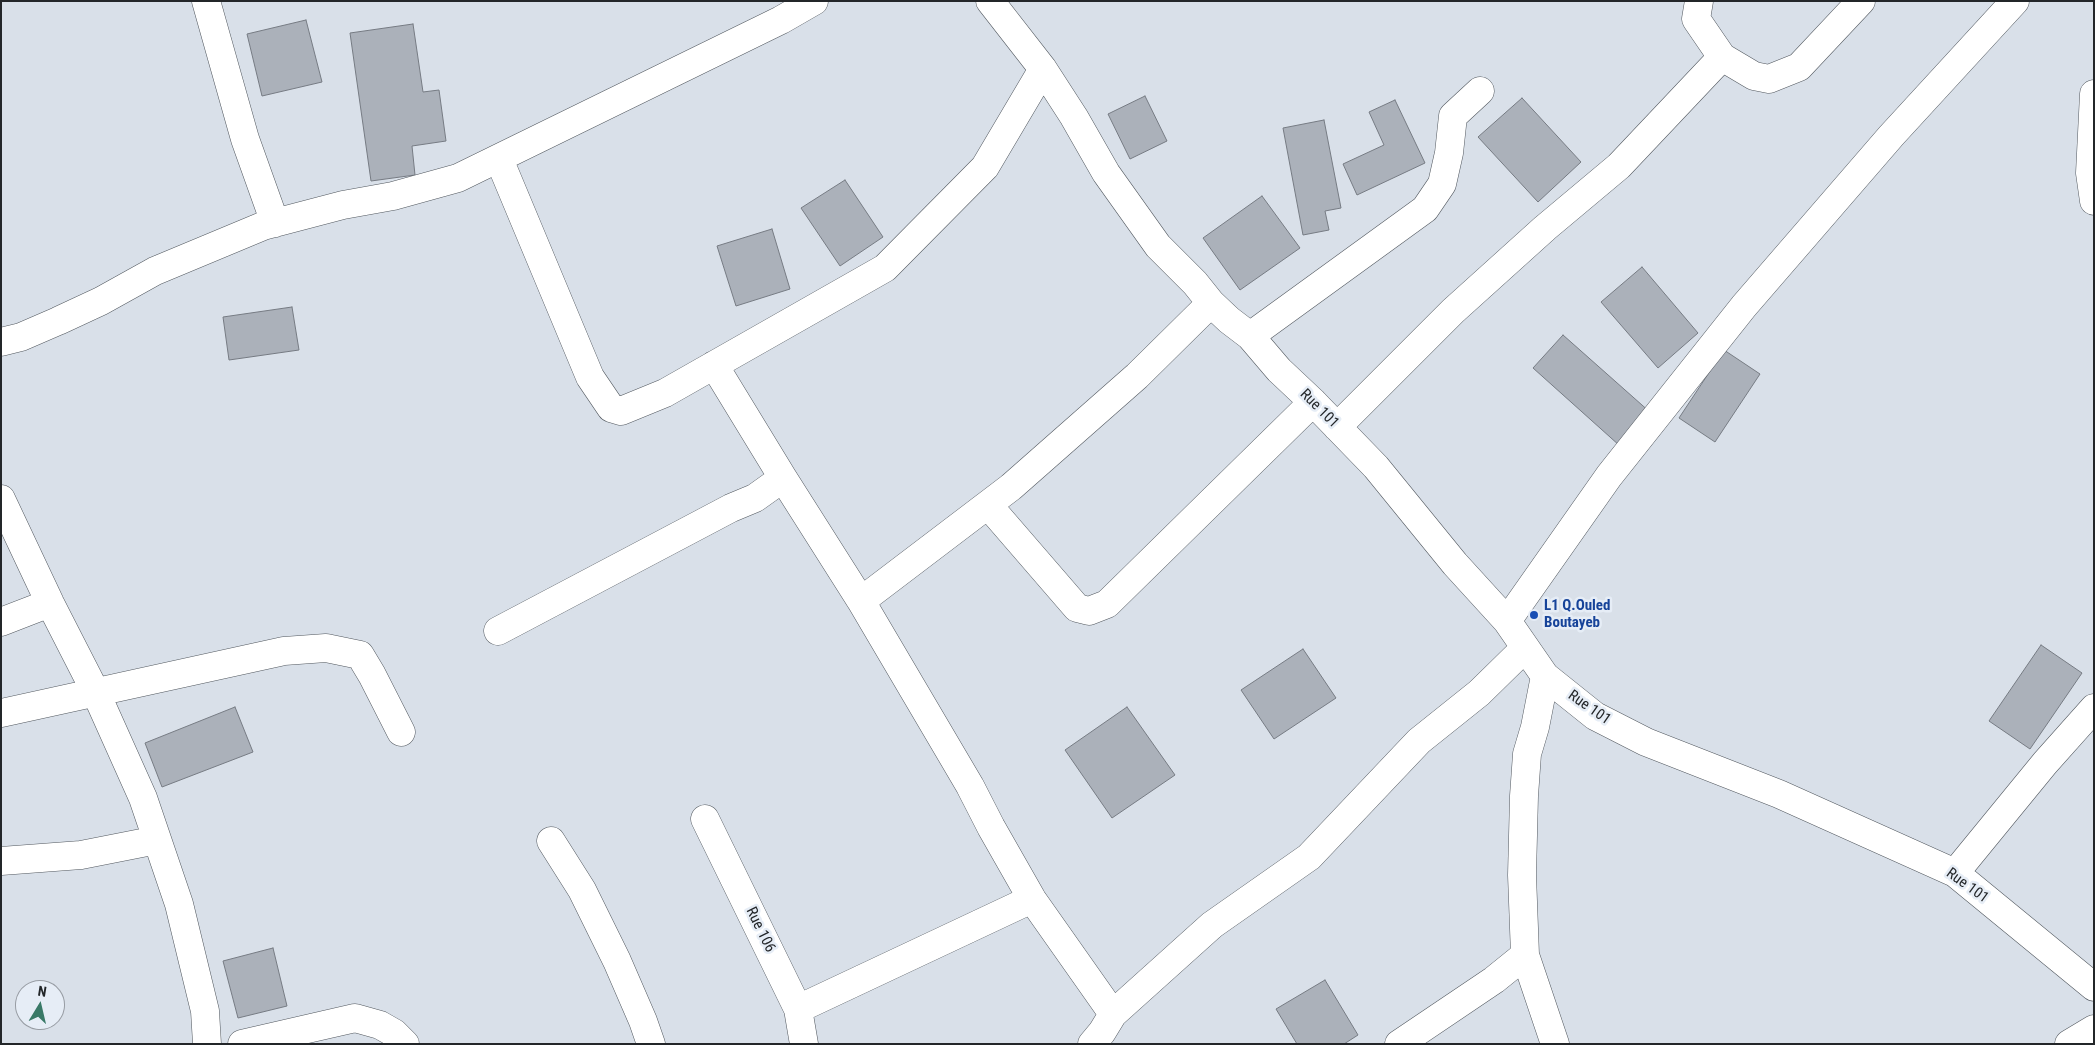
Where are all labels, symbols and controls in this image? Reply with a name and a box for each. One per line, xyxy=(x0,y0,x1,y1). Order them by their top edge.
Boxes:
street label: Rue 101 xyxy=(1296,386,1342,432)
place label: L1 Q.Ouled Boutayeb xyxy=(1544,597,1610,632)
marker: L1 Q.Ouled Boutayeb xyxy=(1528,609,1540,621)
street label: Rue 101 xyxy=(1564,687,1614,729)
street label: Rue 101 xyxy=(1942,865,1992,907)
street label: Rue 106 xyxy=(741,905,779,955)
north arrow xyxy=(15,980,65,1030)
text: N xyxy=(37,983,48,1000)

